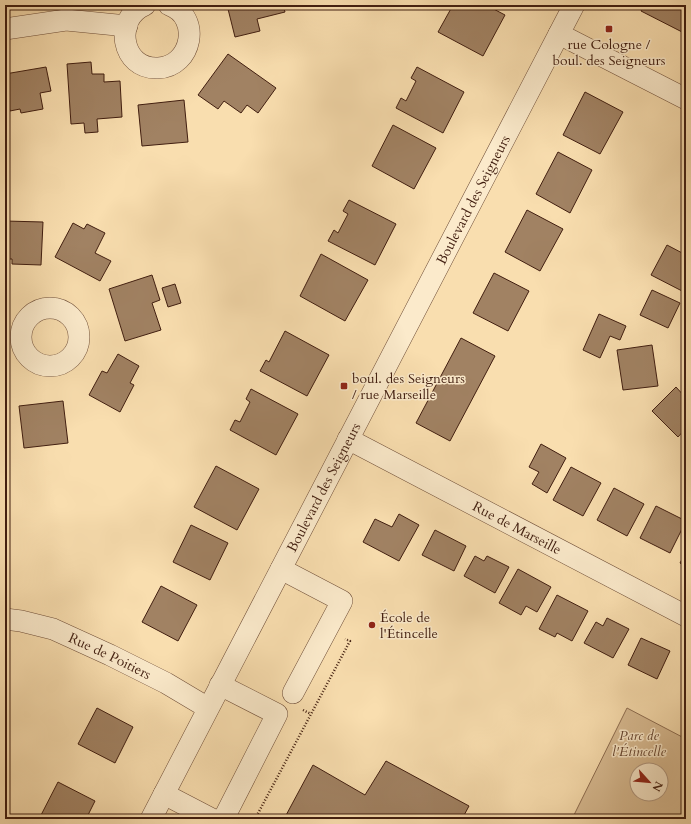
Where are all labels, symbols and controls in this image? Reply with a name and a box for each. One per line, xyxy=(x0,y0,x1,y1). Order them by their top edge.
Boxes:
marker: rue Cologne / boul. des Seigneurs xyxy=(604,24,614,34)
place label: rue Cologne / boul. des Seigneurs xyxy=(553,35,666,70)
street label: Boulevard des Seigneurs xyxy=(432,132,515,268)
place label: boul. des Seigneurs / rue Marseille xyxy=(352,369,465,404)
marker: boul. des Seigneurs / rue Marseille xyxy=(339,381,349,391)
street label: Boulevard des Seigneurs xyxy=(282,419,366,555)
street label: Rue de Marseille xyxy=(469,497,565,559)
place label: École de l'Étincelle xyxy=(380,608,438,643)
marker: École de l'Étincelle xyxy=(367,620,377,630)
street label: Rue de Poitiers xyxy=(65,628,155,684)
park label: Parc de l'Étincelle xyxy=(612,726,667,761)
north arrow xyxy=(629,762,669,802)
text: N xyxy=(648,779,666,794)

